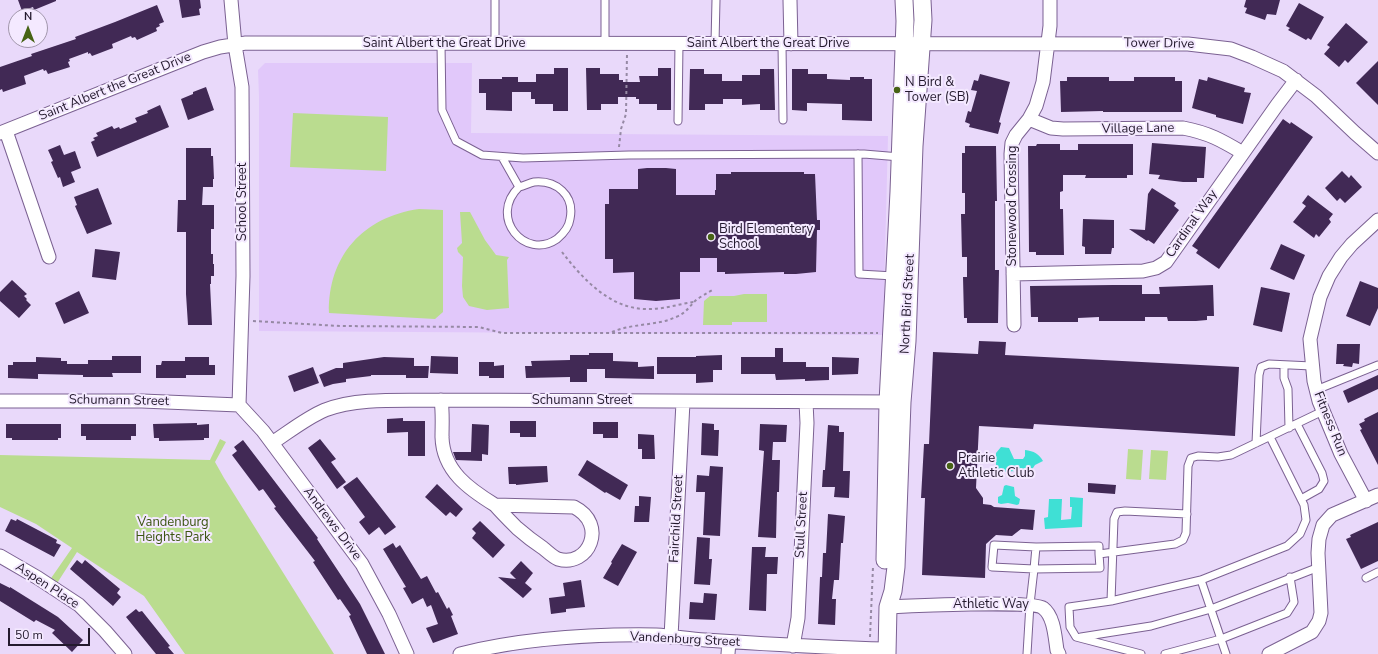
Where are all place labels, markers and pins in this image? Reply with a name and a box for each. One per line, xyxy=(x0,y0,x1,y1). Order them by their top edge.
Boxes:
place label: N Bird & Tower (SB) xyxy=(905,75,970,106)
marker: N Bird & Tower (SB) xyxy=(892,85,902,95)
place label: Bird Elementery School xyxy=(719,222,813,253)
marker: Bird Elementery School xyxy=(706,232,716,242)
place label: Prairie Athletic Club xyxy=(958,451,1034,482)
marker: Prairie Athletic Club xyxy=(945,461,955,471)

